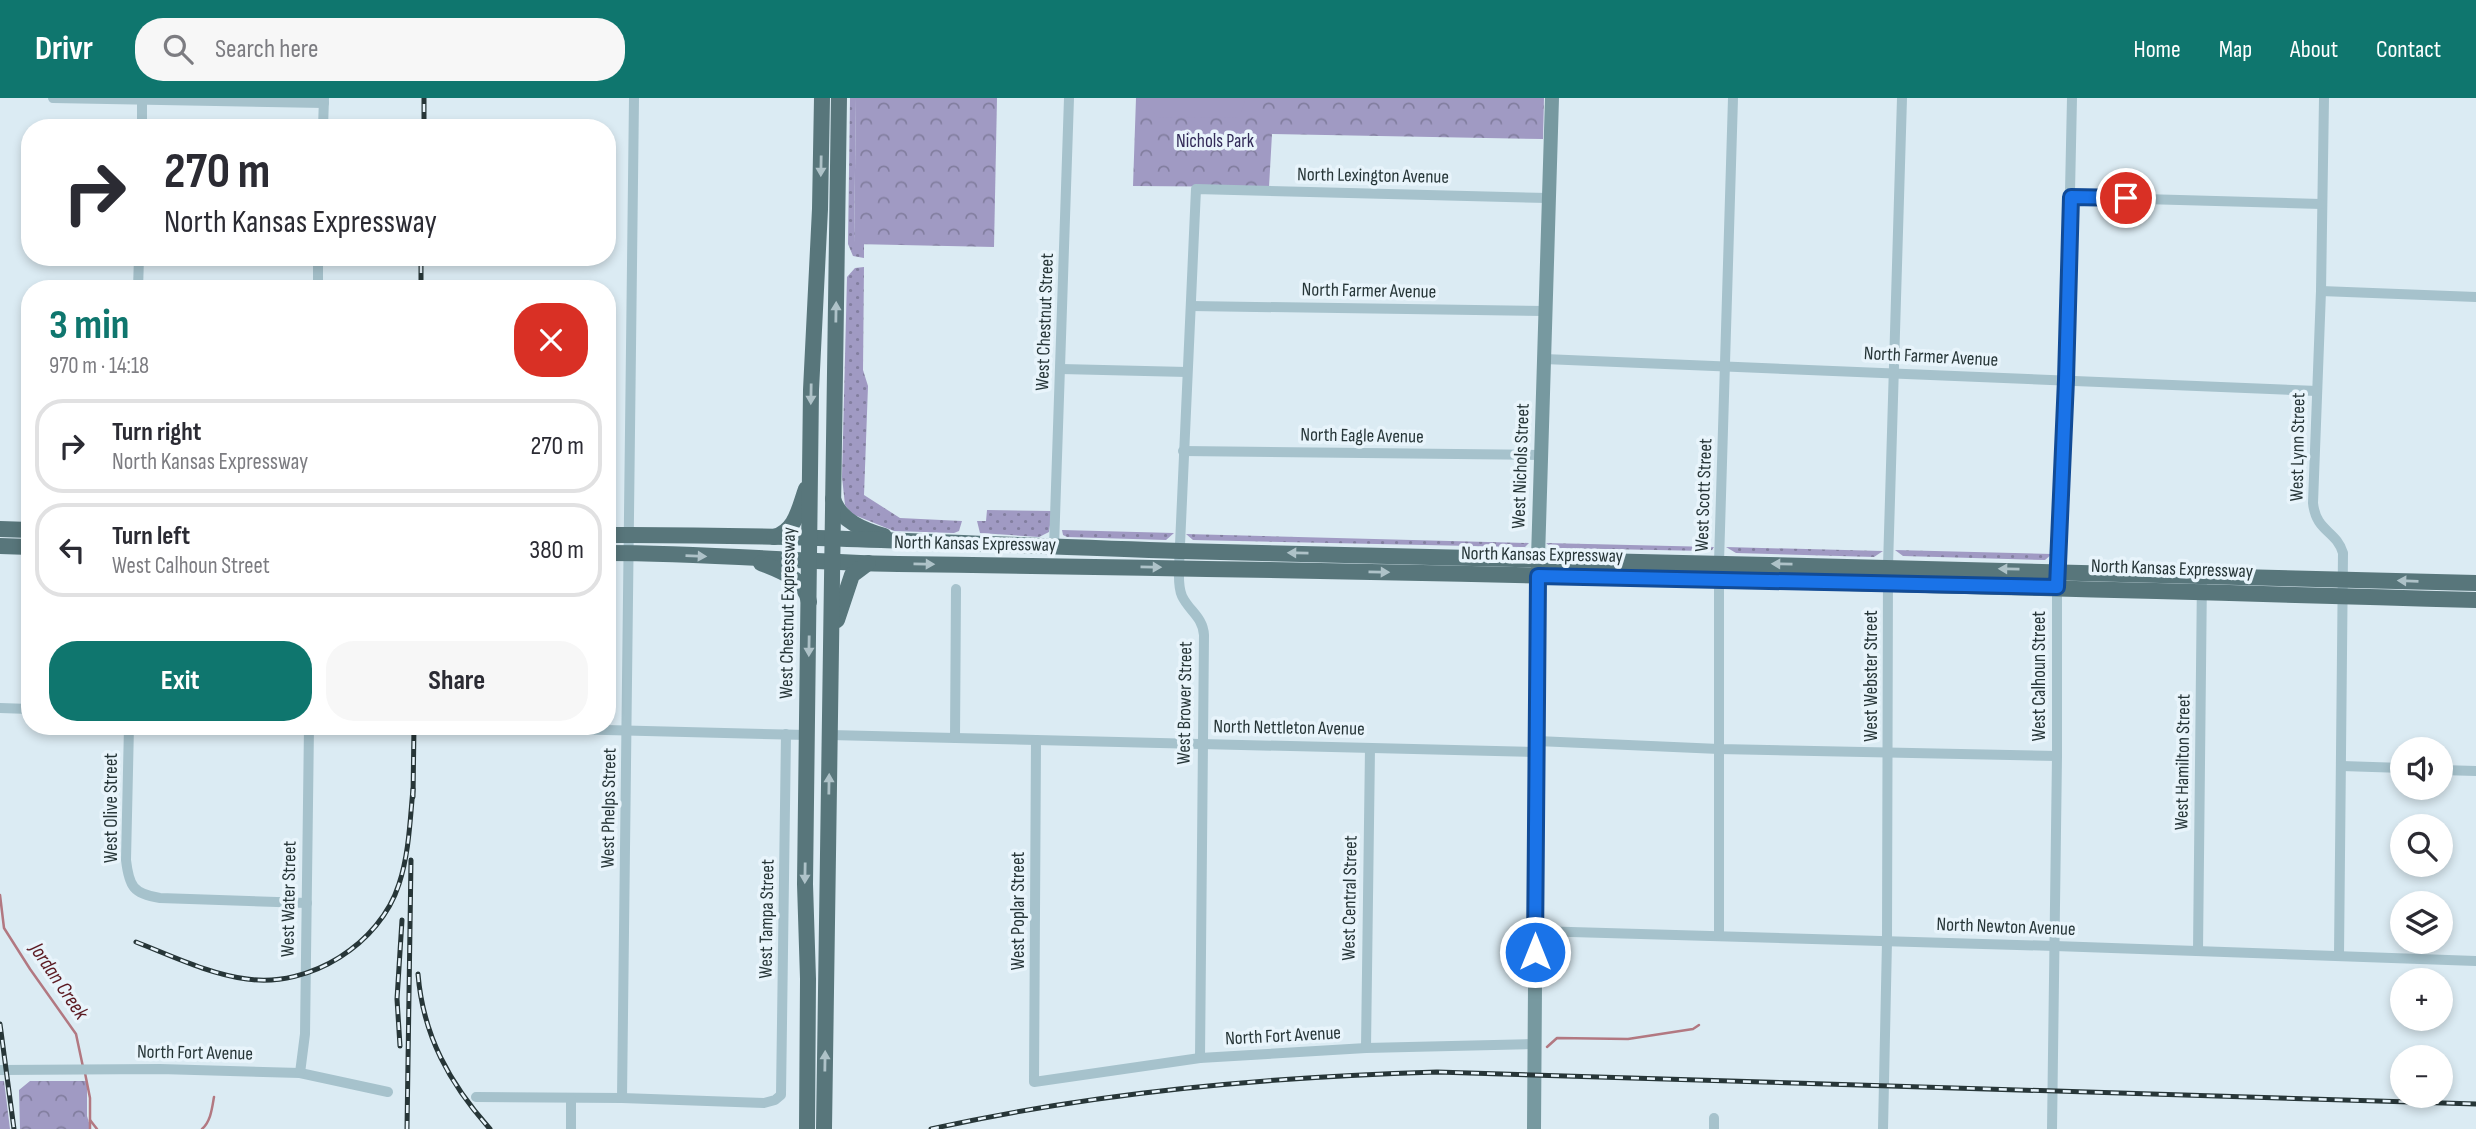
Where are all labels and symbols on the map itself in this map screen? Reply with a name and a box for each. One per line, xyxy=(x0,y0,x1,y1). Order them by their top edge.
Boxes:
park label: Nichols Park xyxy=(1176,130,1255,153)
one-way arrow xyxy=(815,155,826,177)
street label: North Lexington Avenue xyxy=(1297,163,1449,189)
pin xyxy=(2096,168,2156,228)
street label: West Chestnut Street xyxy=(1031,252,1059,391)
street label: North Farmer Avenue xyxy=(1302,278,1436,304)
one-way arrow xyxy=(830,301,842,323)
street label: North Farmer Avenue xyxy=(1863,342,1999,372)
one-way arrow xyxy=(806,383,817,405)
street label: West Lynn Street xyxy=(2286,392,2310,502)
street label: West Nichols Street xyxy=(1507,403,1535,529)
street label: North Eagle Avenue xyxy=(1300,423,1424,449)
street label: West Scott Street xyxy=(1691,438,1717,552)
street label: West Chestnut Expressway xyxy=(775,526,801,699)
street label: North Kansas Expressway xyxy=(894,531,1057,557)
street label: North Kansas Expressway xyxy=(1461,542,1624,568)
one-way arrow xyxy=(1287,547,1309,559)
one-way arrow xyxy=(686,550,708,561)
street label: North Kansas Expressway xyxy=(2091,555,2254,583)
one-way arrow xyxy=(913,558,935,570)
one-way arrow xyxy=(1770,558,1792,569)
one-way arrow xyxy=(1140,561,1162,573)
one-way arrow xyxy=(1998,563,2020,575)
one-way arrow xyxy=(1368,566,1390,578)
one-way arrow xyxy=(2397,575,2419,586)
street label: West Webster Street xyxy=(1860,610,1883,742)
street label: West Calhoun Street xyxy=(2028,611,2051,741)
one-way arrow xyxy=(803,635,815,657)
street label: West Brower Street xyxy=(1172,641,1198,765)
street label: West Hamilton Street xyxy=(2170,693,2196,830)
street label: North Nettleton Avenue xyxy=(1213,715,1365,741)
street label: West Phelps Street xyxy=(596,747,622,868)
street label: West Olive Street xyxy=(100,753,123,863)
one-way arrow xyxy=(823,773,835,795)
street label: West Central Street xyxy=(1337,835,1363,961)
street label: West Water Street xyxy=(276,840,302,957)
street label: West Poplar Street xyxy=(1007,852,1030,970)
street label: West Tampa Street xyxy=(754,859,780,979)
one-way arrow xyxy=(799,862,811,884)
street label: North Newton Avenue xyxy=(1936,913,2076,941)
position arrow xyxy=(1498,915,1572,989)
water label: Jordan Creek xyxy=(23,936,94,1025)
street label: North Fort Avenue xyxy=(1224,1021,1342,1051)
street label: North Fort Avenue xyxy=(137,1040,253,1066)
one-way arrow xyxy=(819,1050,831,1072)

